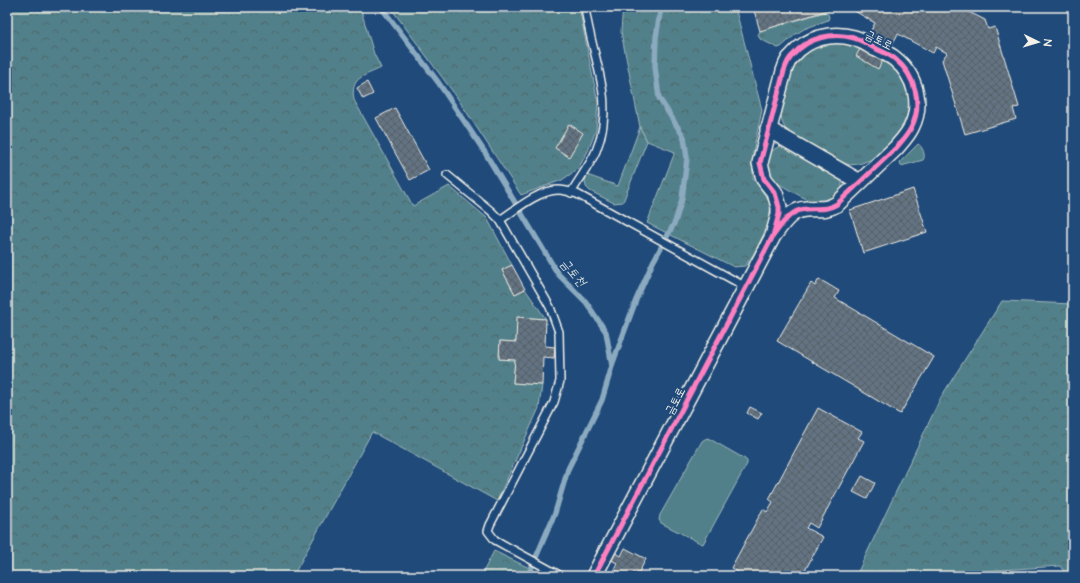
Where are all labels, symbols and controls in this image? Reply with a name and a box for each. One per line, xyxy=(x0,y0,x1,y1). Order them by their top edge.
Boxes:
north arrow xyxy=(1018,22,1058,62)
street label: 금토로 xyxy=(862,26,896,55)
text: N xyxy=(1040,39,1055,47)
water label: 금토천 xyxy=(556,255,591,292)
street label: 금토로 xyxy=(661,384,690,418)

